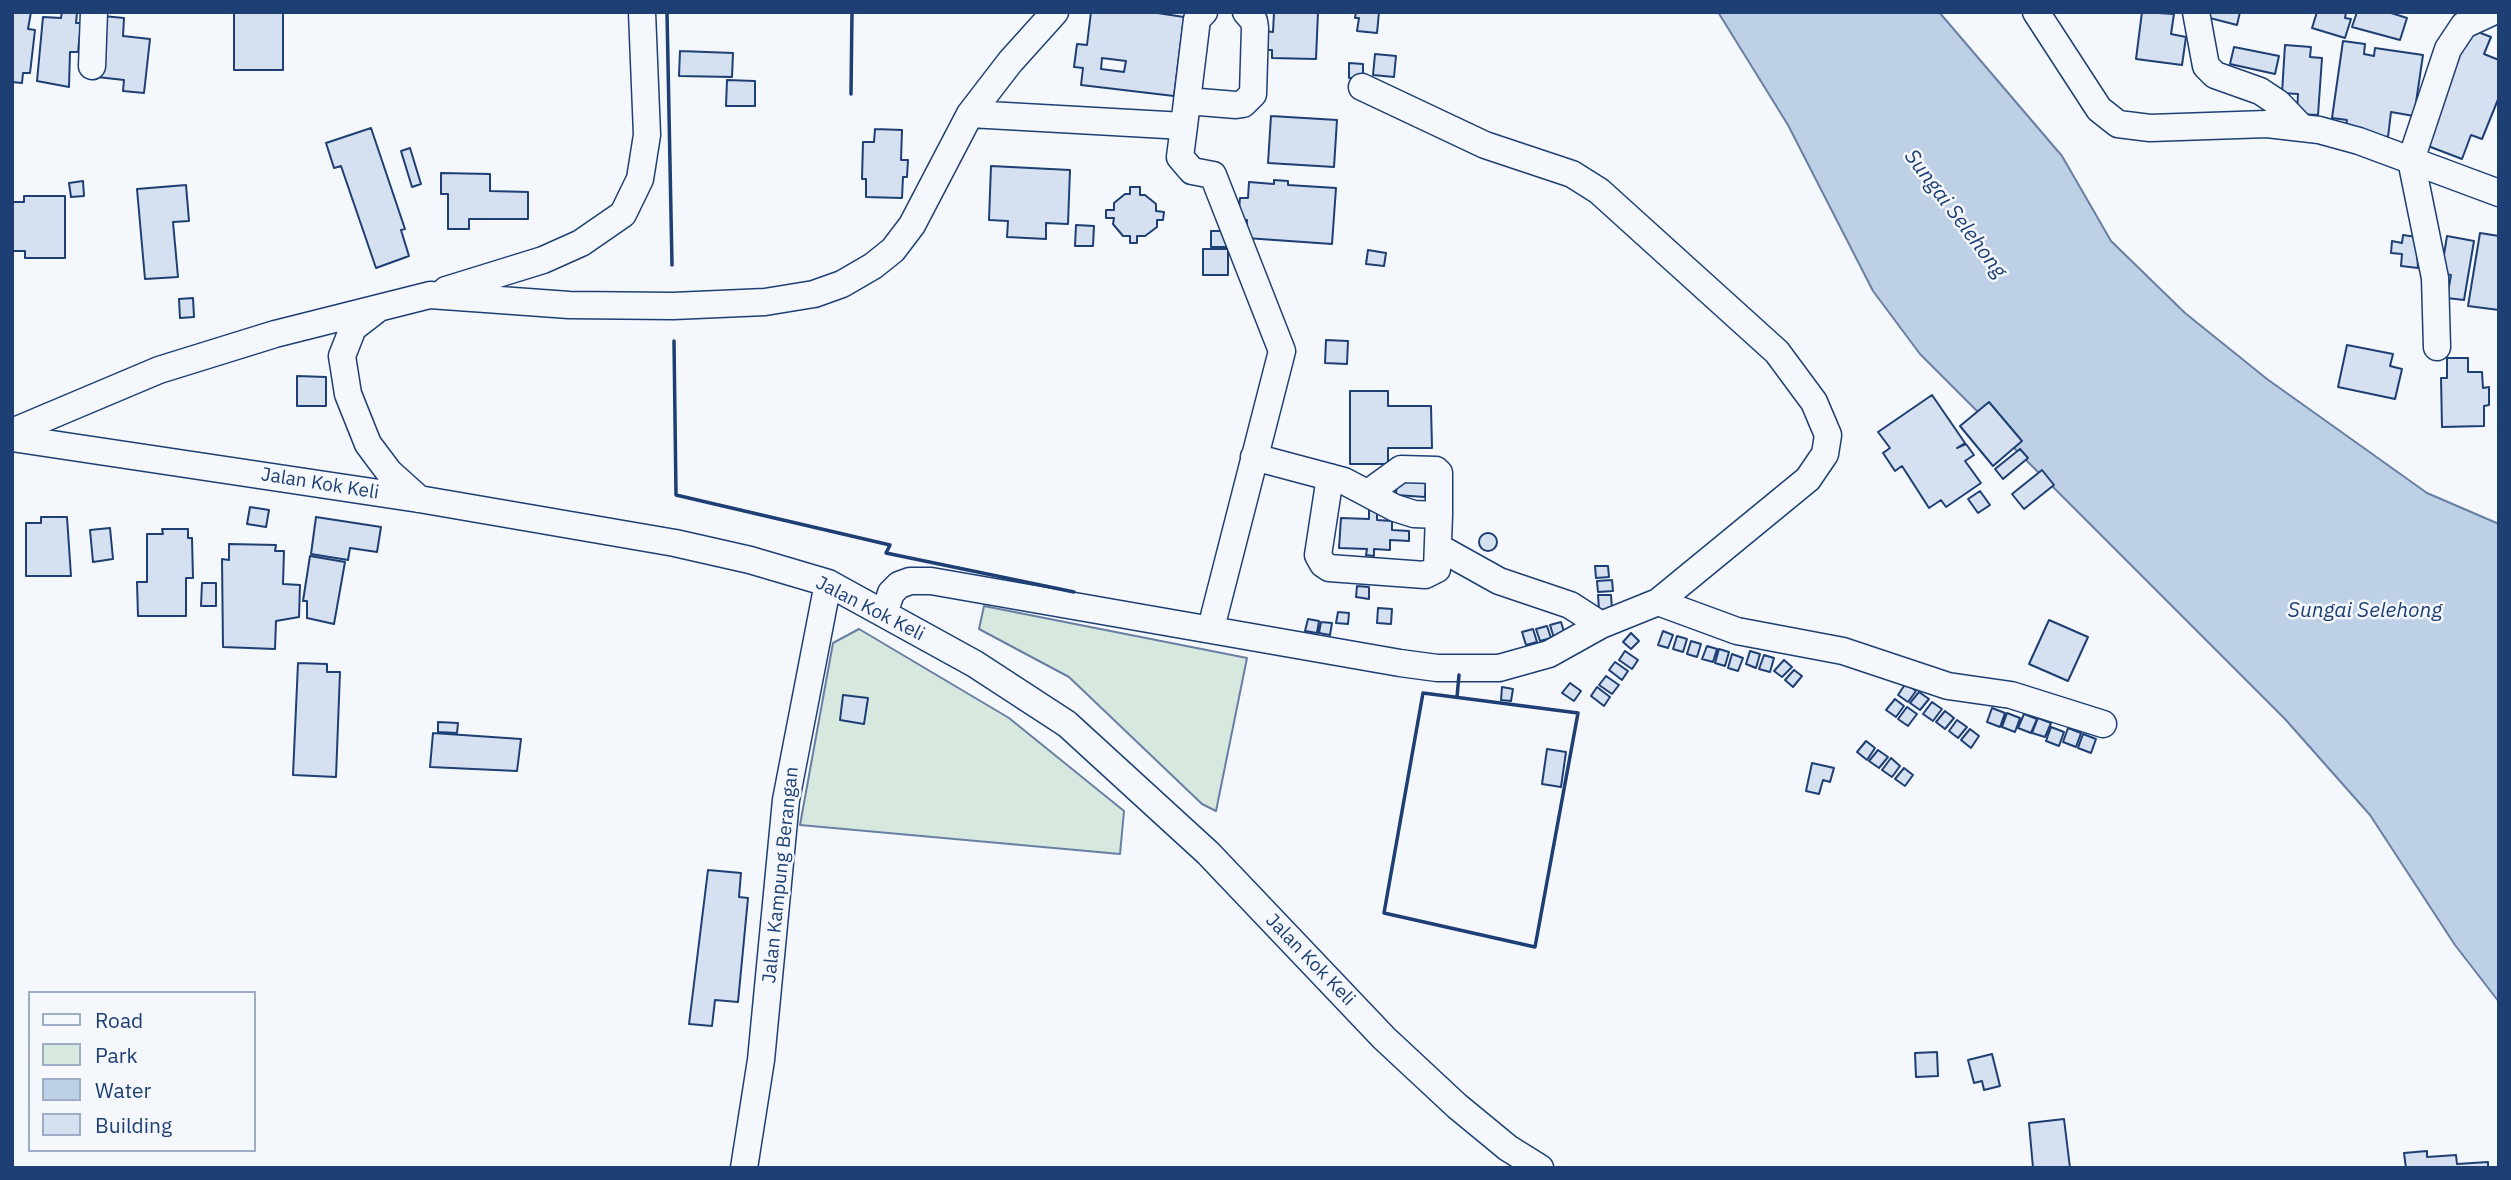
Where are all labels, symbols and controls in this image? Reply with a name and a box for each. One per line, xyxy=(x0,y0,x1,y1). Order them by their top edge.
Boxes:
water label: Sungai Selehong xyxy=(1899,145,2011,283)
street label: Jalan Kok Keli xyxy=(259,463,381,505)
street label: Jalan Kok Keli xyxy=(812,572,928,646)
water label: Sungai Selehong xyxy=(2288,598,2442,624)
street label: Jalan Kampung Berangan xyxy=(758,766,804,984)
street label: Jalan Kok Keli xyxy=(1260,909,1360,1011)
legend xyxy=(28,991,256,1152)
text: Road xyxy=(95,1006,143,1034)
text: Park xyxy=(95,1041,138,1069)
text: Water xyxy=(95,1076,151,1104)
text: Building xyxy=(95,1111,172,1139)

